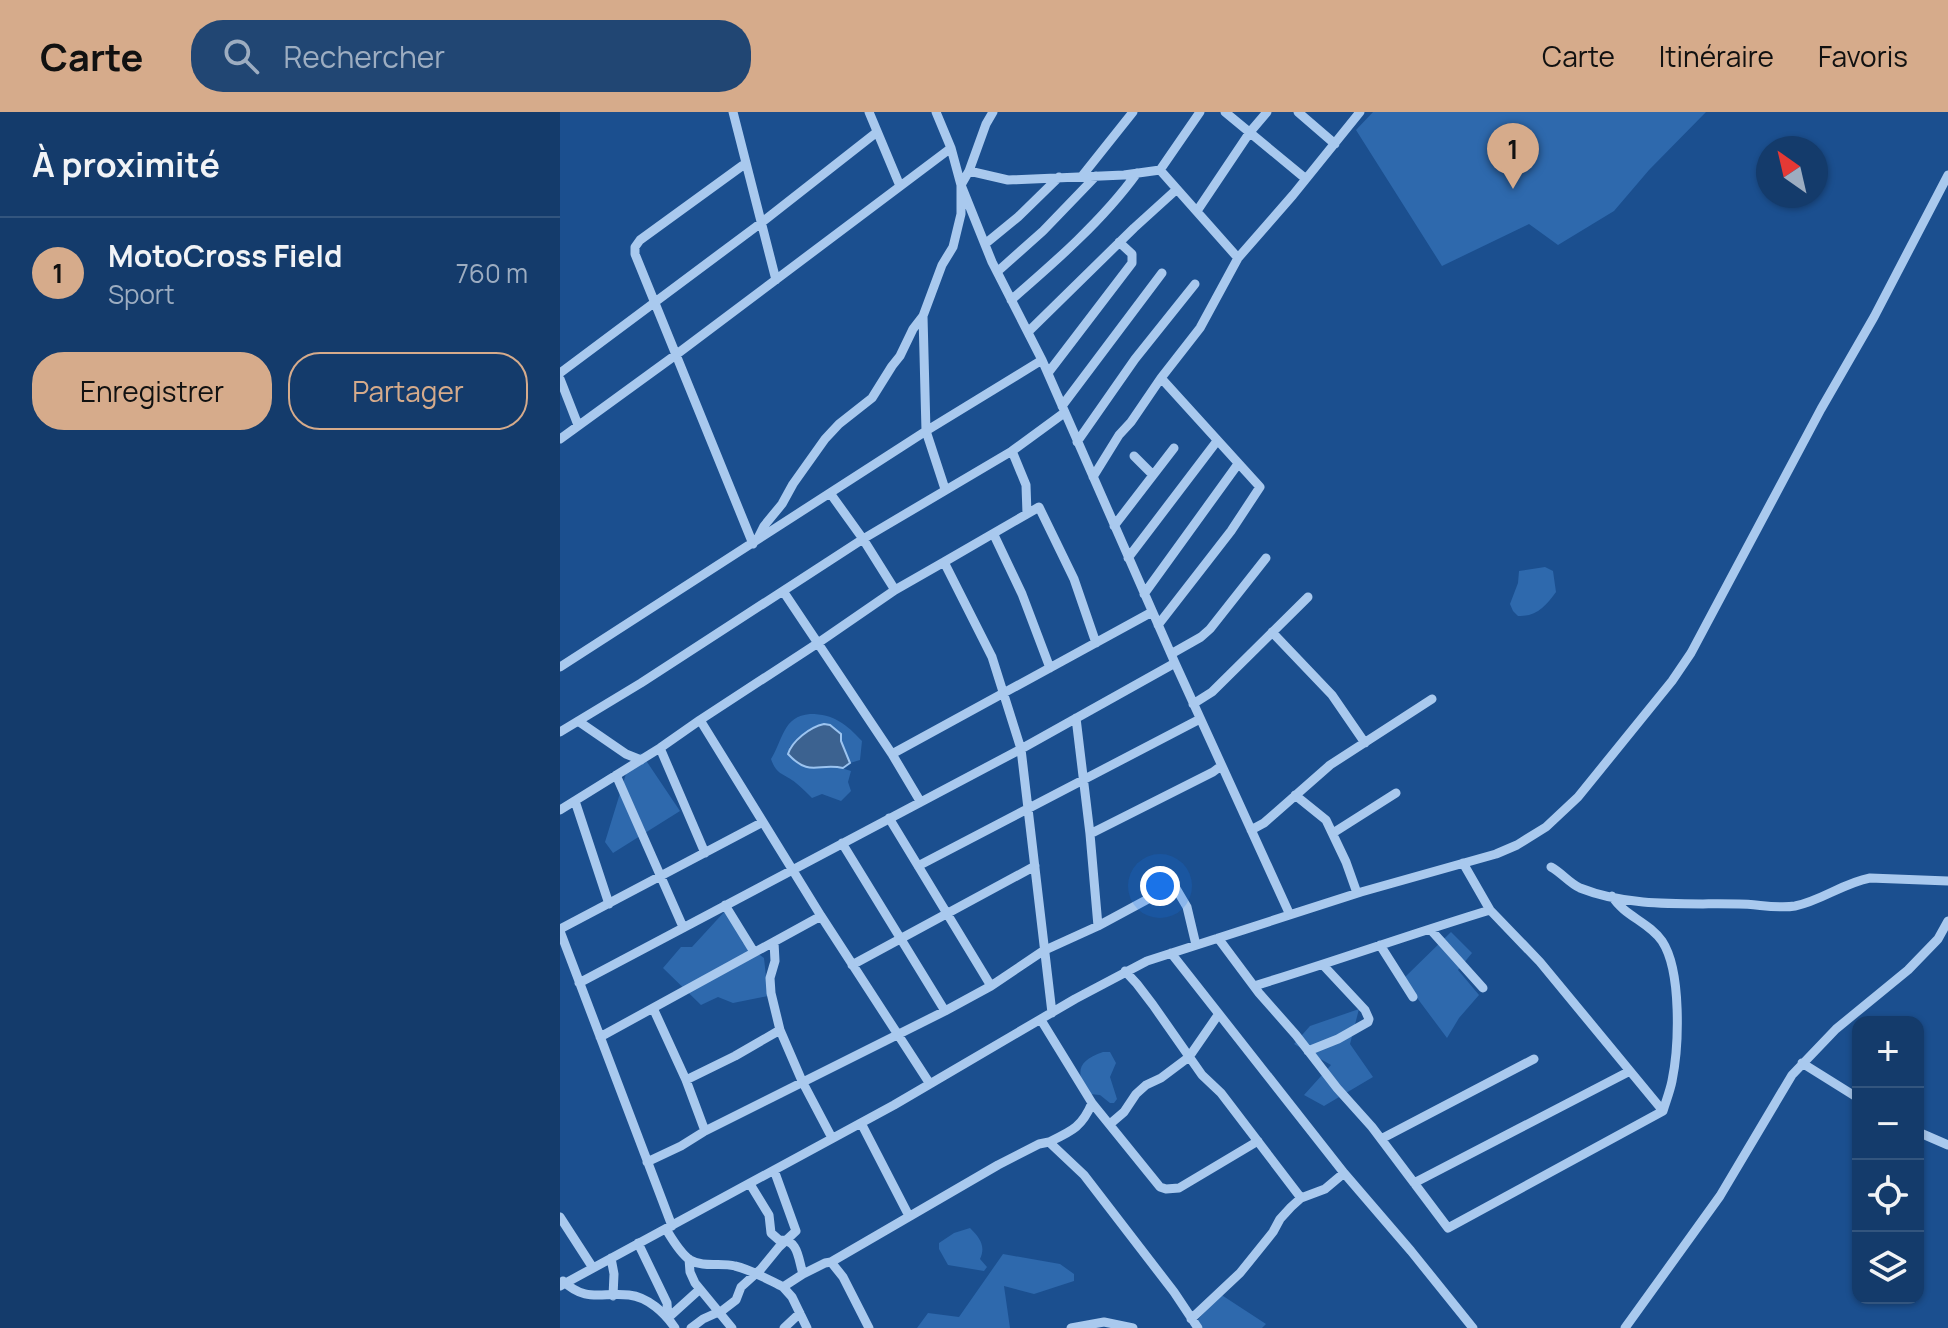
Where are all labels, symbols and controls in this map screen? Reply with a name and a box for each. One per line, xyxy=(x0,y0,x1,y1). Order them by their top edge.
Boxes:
search box xyxy=(191,20,751,92)
text: Carte xyxy=(40,30,143,82)
icon: search xyxy=(219,34,263,78)
text: Rechercher xyxy=(283,36,445,77)
text: Carte xyxy=(1542,37,1615,75)
text: Itinéraire xyxy=(1659,37,1774,75)
text: Favoris xyxy=(1818,37,1908,75)
pin: 1 xyxy=(1487,123,1539,189)
north arrow xyxy=(1756,136,1828,208)
text: À proximité xyxy=(32,141,220,187)
text: MotoCross Field xyxy=(108,235,342,276)
text: 1 xyxy=(52,255,64,291)
text: 760 m xyxy=(456,255,528,291)
text: Sport xyxy=(108,276,175,312)
button: Enregistrer xyxy=(32,352,272,430)
button: Partager xyxy=(288,352,528,430)
your location xyxy=(1140,866,1180,906)
map controls xyxy=(1852,1016,1924,1304)
button: + xyxy=(1852,1016,1924,1088)
button: − xyxy=(1852,1088,1924,1160)
button: locate xyxy=(1852,1160,1924,1232)
button: layers xyxy=(1852,1232,1924,1304)

